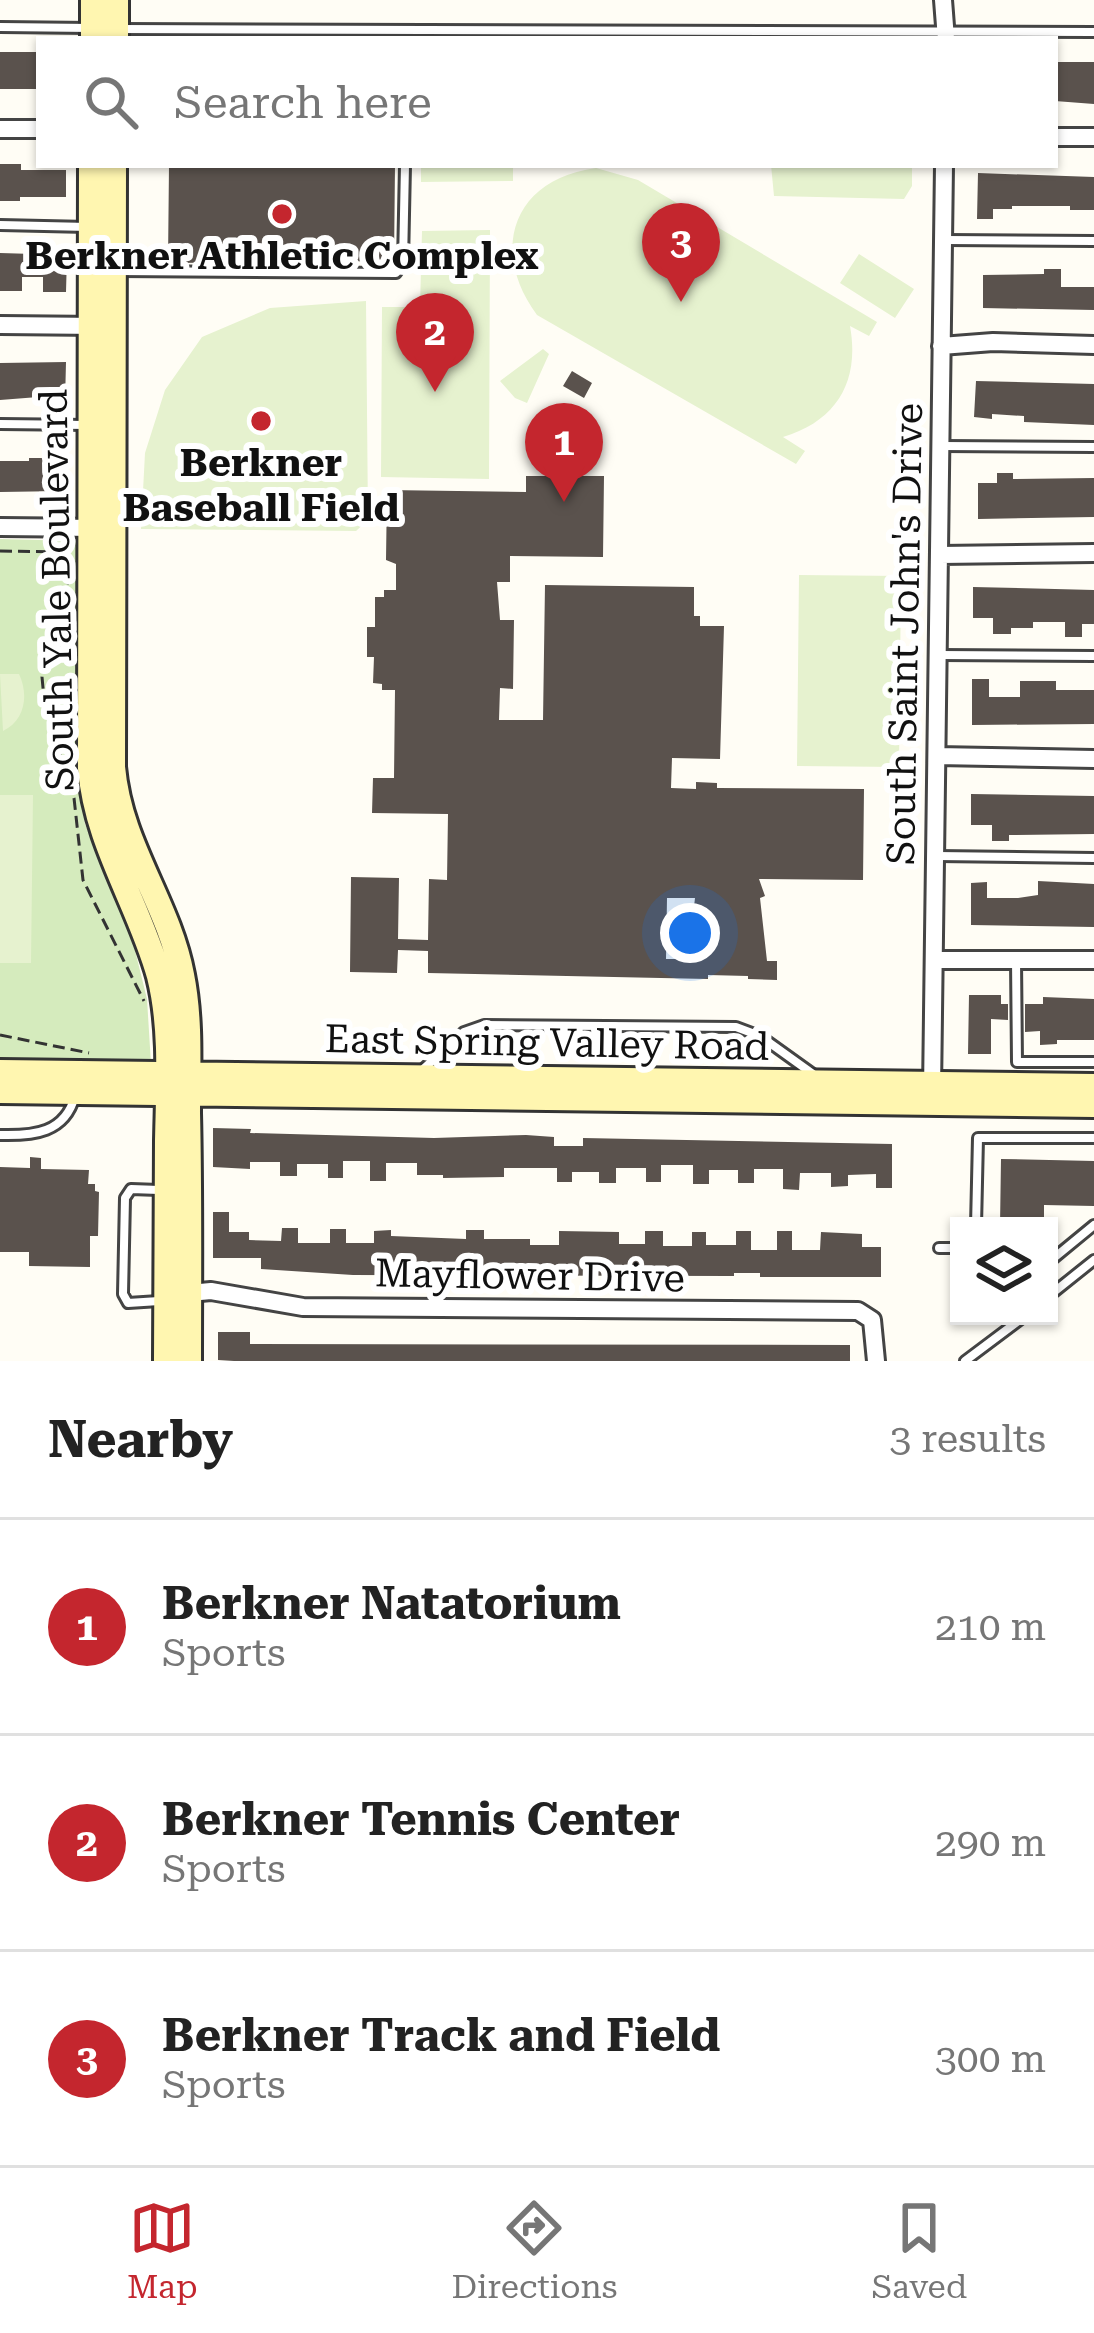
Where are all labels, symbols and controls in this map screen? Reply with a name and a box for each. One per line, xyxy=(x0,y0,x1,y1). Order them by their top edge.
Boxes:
search box xyxy=(36,36,1058,168)
icon: search xyxy=(78,69,144,135)
text: Search here xyxy=(174,76,432,129)
marker: Berkner Athletic Complex xyxy=(269,201,295,227)
pin: 3 xyxy=(642,203,720,302)
place label: Berkner Athletic Complex xyxy=(25,233,539,279)
pin: 2 xyxy=(396,293,474,392)
street label: South Yale Boulevard xyxy=(30,389,84,791)
street label: South Saint John's Drive xyxy=(878,402,932,866)
pin: 1 xyxy=(525,403,603,502)
marker: Berkner Baseball Field xyxy=(248,408,274,434)
place label: Berkner Baseball Field xyxy=(123,440,399,531)
your location xyxy=(660,903,720,963)
street label: East Spring Valley Road xyxy=(324,1016,770,1070)
map controls xyxy=(950,1217,1058,1325)
button: layers xyxy=(950,1217,1058,1325)
street label: Mayflower Drive xyxy=(375,1250,685,1302)
text: Nearby xyxy=(48,1410,233,1469)
text: 3 results xyxy=(889,1416,1046,1462)
text: Berkner Natatorium xyxy=(162,1577,621,1630)
text: 1 xyxy=(76,1604,98,1650)
text: 210 m xyxy=(935,1604,1046,1650)
text: Sports xyxy=(162,1630,285,1676)
text: Berkner Tennis Center xyxy=(162,1793,680,1846)
text: 2 xyxy=(76,1820,98,1866)
text: 290 m xyxy=(935,1820,1046,1866)
text: Sports xyxy=(162,1846,285,1892)
text: Berkner Track and Field xyxy=(162,2009,720,2062)
text: 3 xyxy=(76,2036,98,2082)
text: 300 m xyxy=(935,2036,1046,2082)
text: Sports xyxy=(162,2062,285,2108)
tab: Map xyxy=(127,2195,198,2306)
tab: Directions xyxy=(451,2195,617,2306)
tab: Saved xyxy=(871,2195,967,2306)

